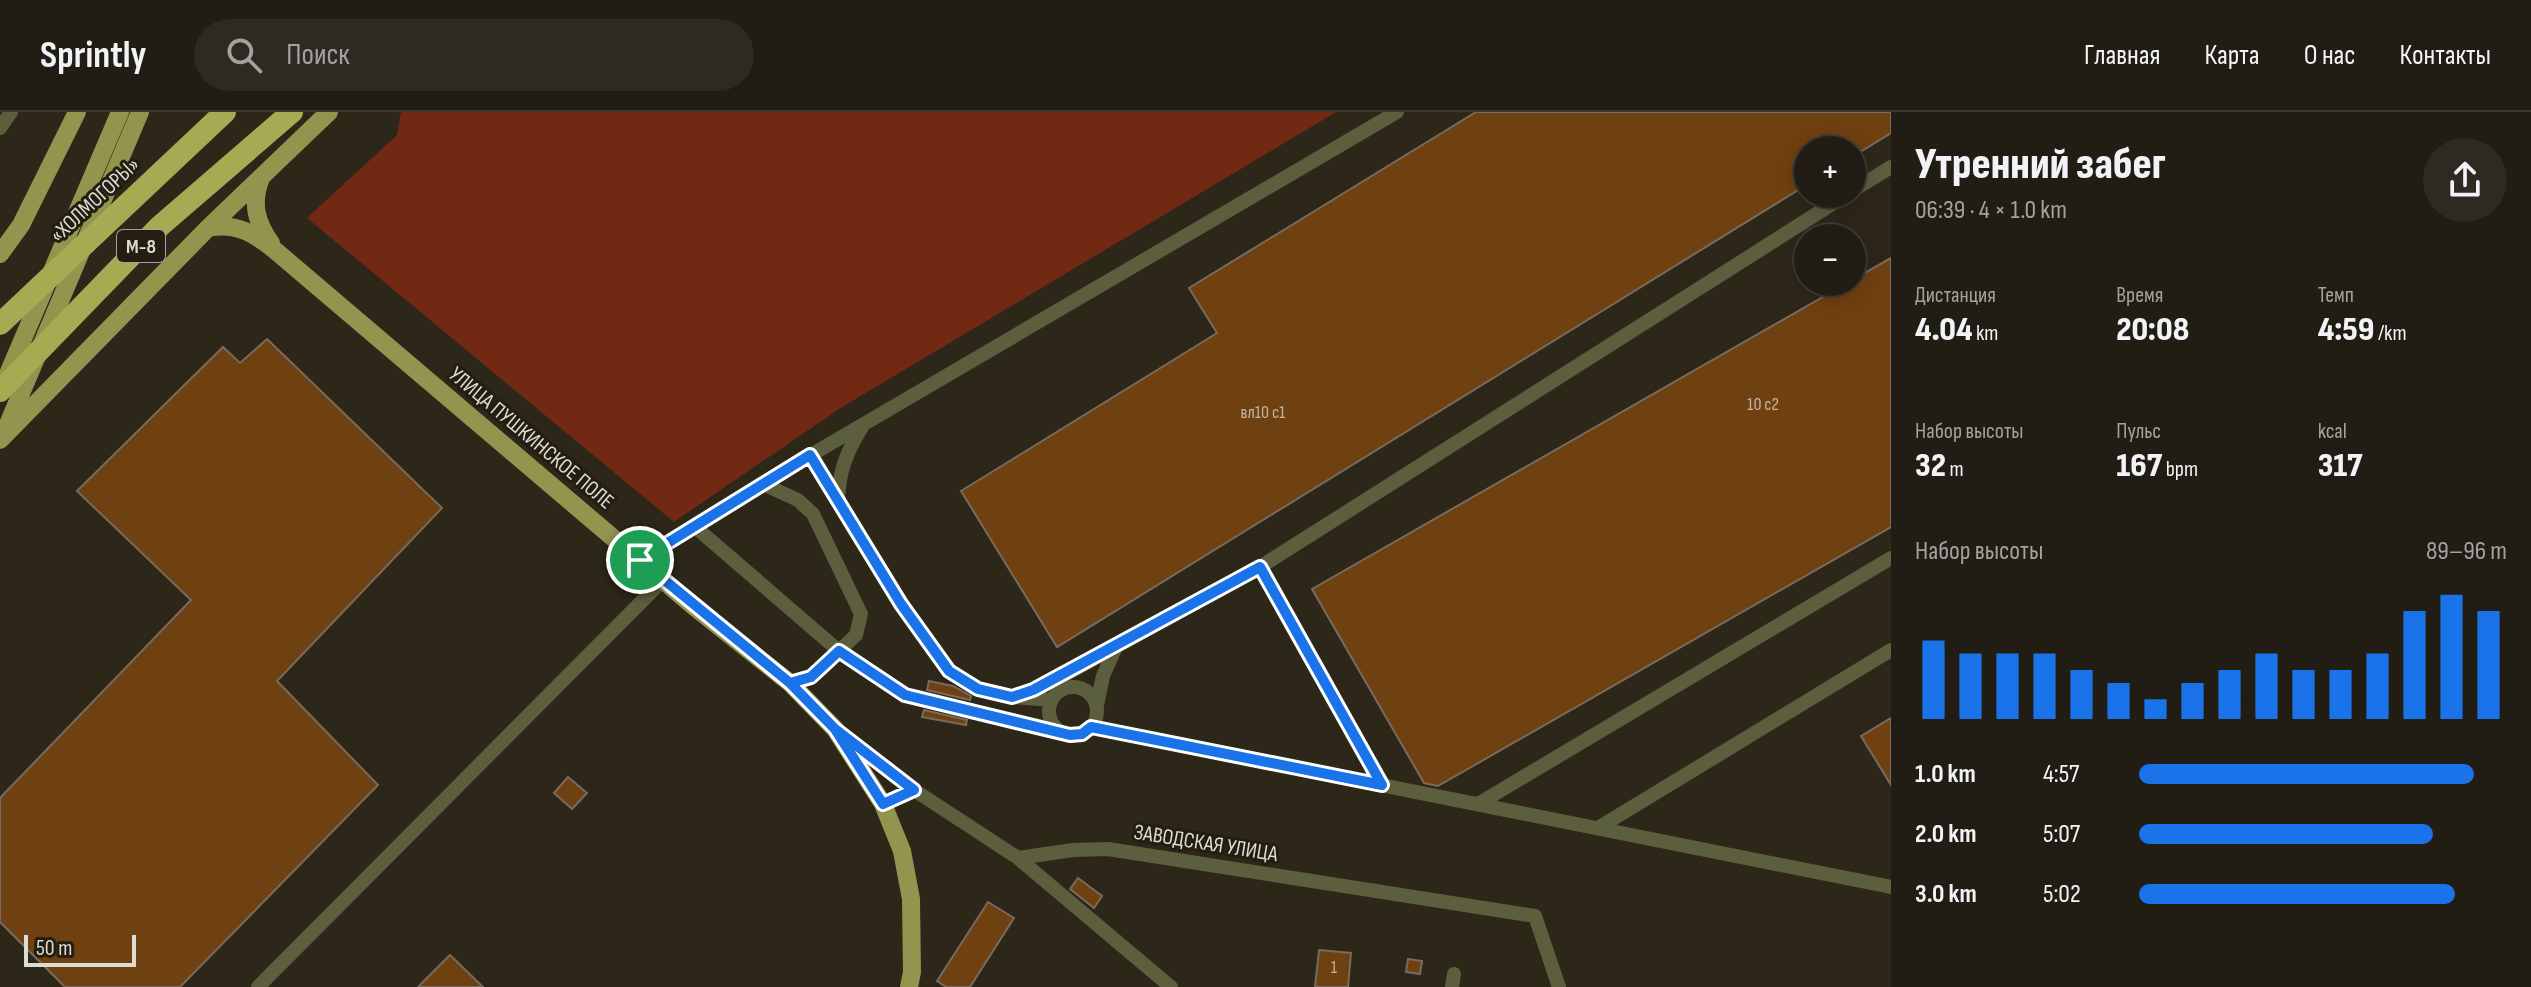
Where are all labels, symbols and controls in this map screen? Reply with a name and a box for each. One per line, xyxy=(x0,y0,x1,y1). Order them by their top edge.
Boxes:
search box xyxy=(194,19,754,91)
text: Sprintly xyxy=(40,33,146,78)
icon: search xyxy=(222,33,266,77)
text: Поиск xyxy=(286,37,350,73)
text: Главная xyxy=(2084,39,2160,72)
text: Карта xyxy=(2204,39,2260,72)
text: О нас xyxy=(2304,39,2356,72)
text: Контакты xyxy=(2400,39,2491,72)
map controls xyxy=(1794,136,1866,296)
button: + xyxy=(1794,136,1866,208)
text: Утренний забег xyxy=(1915,138,2166,191)
button: share xyxy=(2423,138,2507,222)
street label: «ХОЛМОГОРЫ» xyxy=(44,152,146,249)
text: 06:39 · 4 × 1.0 km xyxy=(1915,195,2067,226)
button: − xyxy=(1794,224,1866,296)
road number: М-8 xyxy=(117,230,165,262)
text: Дистанция xyxy=(1915,282,1996,309)
text: Время xyxy=(2116,282,2163,309)
text: Темп xyxy=(2318,282,2354,309)
text: 4.04 xyxy=(1915,309,1972,350)
text: 20:08 xyxy=(2116,309,2189,350)
text: 4:59 xyxy=(2318,309,2374,350)
text: km xyxy=(1972,320,1999,347)
text: /km xyxy=(2374,320,2407,347)
street label: УЛИЦА ПУШКИНСКОЕ ПОЛЕ xyxy=(443,361,619,515)
house number: 10 с2 xyxy=(1747,394,1779,415)
house number: вл10 с1 xyxy=(1241,402,1286,423)
text: Набор высоты xyxy=(1915,418,2024,445)
text: Пульс xyxy=(2116,418,2161,445)
text: kcal xyxy=(2318,418,2347,445)
text: 32 xyxy=(1915,445,1946,486)
text: 167 xyxy=(2116,445,2162,486)
text: 317 xyxy=(2318,445,2362,486)
text: m xyxy=(1946,456,1964,483)
text: bpm xyxy=(2162,456,2198,483)
pin xyxy=(606,526,674,594)
text: Набор высоты xyxy=(1915,536,2043,567)
text: 89–96 m xyxy=(2426,536,2507,567)
icon: arrive xyxy=(618,538,662,582)
text: 1.0 km xyxy=(1915,759,1976,790)
text: 4:57 xyxy=(2043,759,2080,790)
street label: ЗАВОДСКАЯ УЛИЦА xyxy=(1132,819,1280,868)
text: 2.0 km xyxy=(1915,819,1976,850)
text: 5:07 xyxy=(2043,819,2080,850)
text: 3.0 km xyxy=(1915,879,1977,910)
text: 5:02 xyxy=(2043,879,2081,910)
scale bar xyxy=(24,931,136,967)
text: 50 m xyxy=(36,935,72,962)
house number: 1 xyxy=(1331,957,1338,978)

